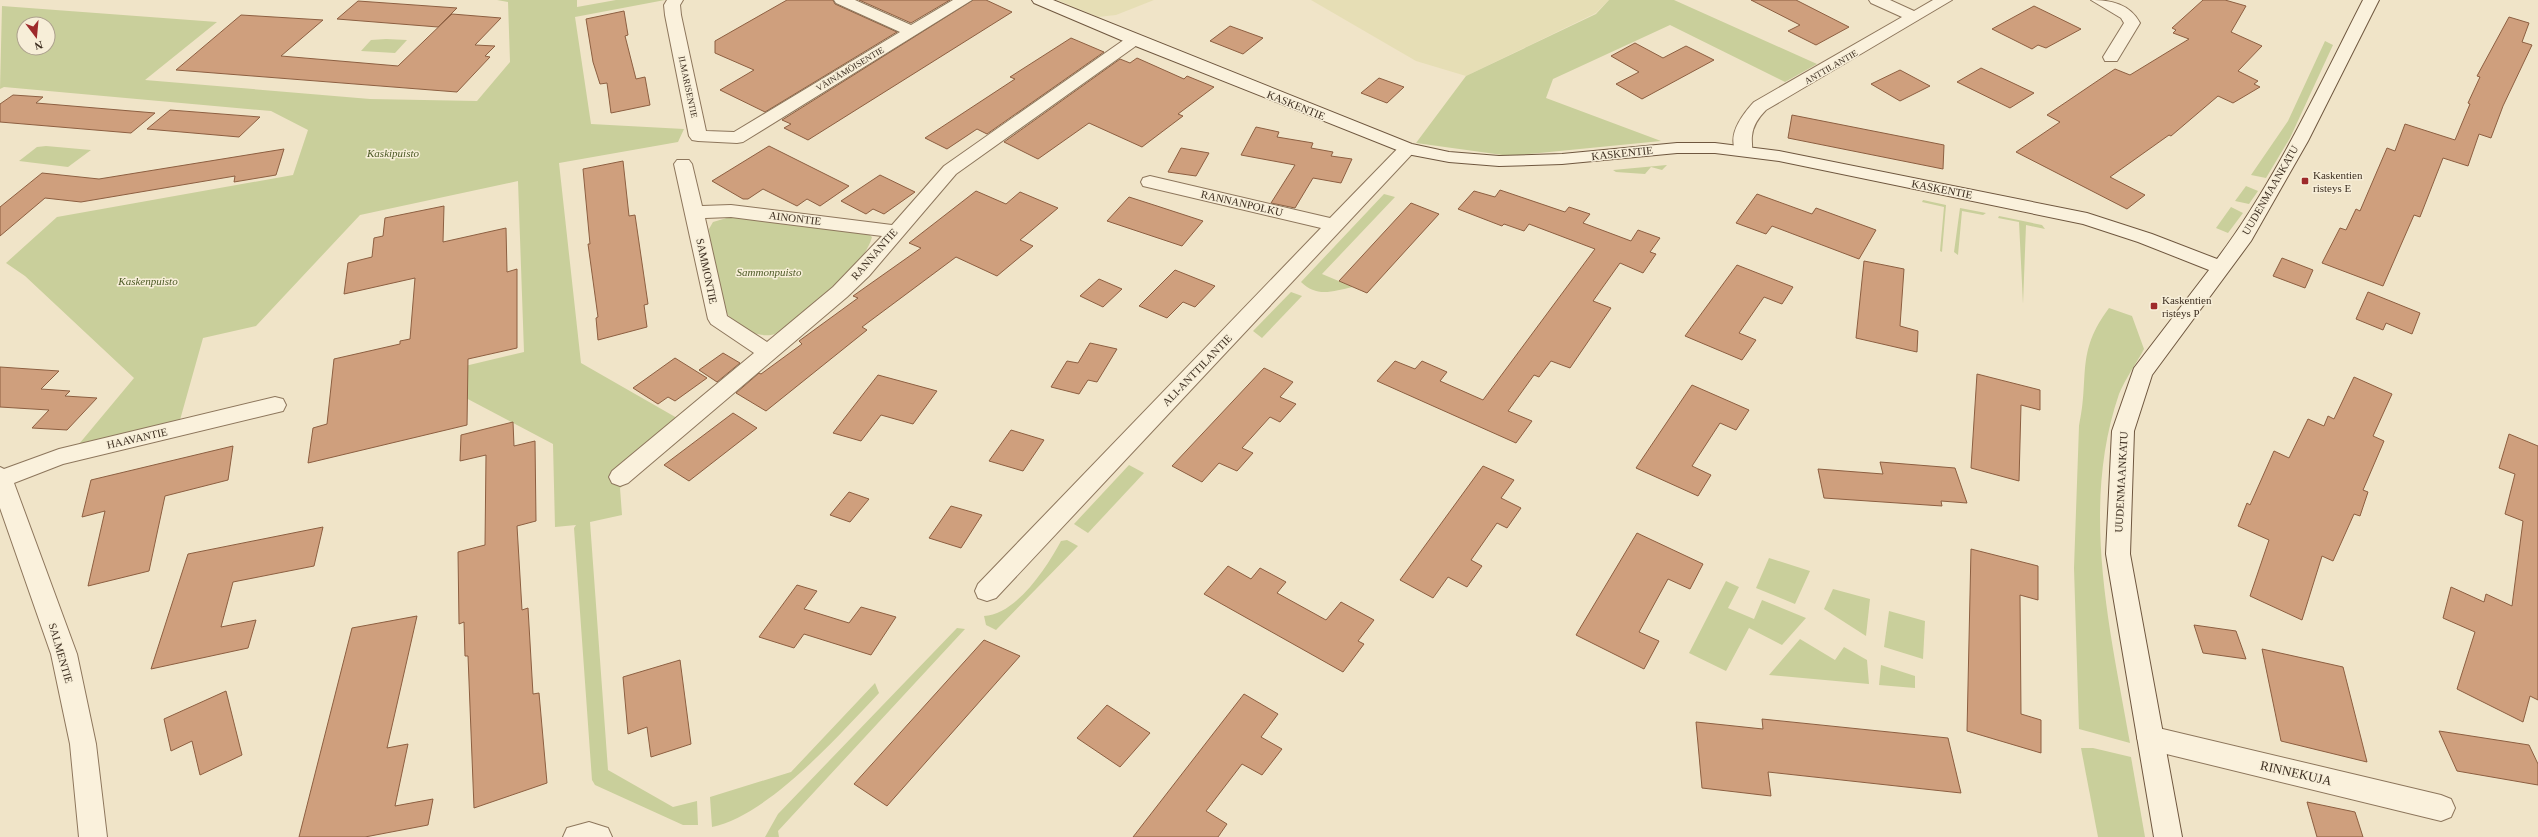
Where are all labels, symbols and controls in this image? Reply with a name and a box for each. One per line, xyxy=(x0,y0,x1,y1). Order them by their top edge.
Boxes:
north arrow xyxy=(16,16,56,56)
text: N xyxy=(33,39,44,52)
street label: VÄINÄMÖISENTIE xyxy=(814,45,886,93)
street label: ANTTILANTIE xyxy=(1803,48,1860,86)
street label: ILMARISENTIE xyxy=(677,55,700,119)
street label: KASKENTIE xyxy=(1265,88,1327,122)
street label: UUDENMAANKATU xyxy=(2239,143,2301,237)
street label: KASKENTIE xyxy=(1591,144,1654,162)
park label: Kaskipuisto xyxy=(366,147,419,159)
place label: Kaskentien risteys E xyxy=(2313,169,2363,194)
marker: Kaskentien risteys E xyxy=(2300,176,2310,186)
street label: KASKENTIE xyxy=(1911,177,1974,201)
street label: RANNANPOLKU xyxy=(1200,188,1284,218)
street label: AINONTIE xyxy=(768,209,822,227)
street label: RANNANTIE xyxy=(848,226,900,282)
street label: SAMMONTIE xyxy=(694,237,720,305)
park label: Sammonpuisto xyxy=(737,266,802,278)
park label: Kaskenpuisto xyxy=(117,275,178,287)
place label: Kaskentien risteys P xyxy=(2162,294,2212,319)
marker: Kaskentien risteys P xyxy=(2149,301,2159,311)
street label: ALI-ANTTILANTIE xyxy=(1160,332,1234,408)
street label: HAAVANTIE xyxy=(105,425,169,451)
street label: UUDENMAANKATU xyxy=(2112,431,2130,533)
street label: SALMENTIE xyxy=(47,621,75,685)
street label: RINNEKUJA xyxy=(2259,757,2334,789)

